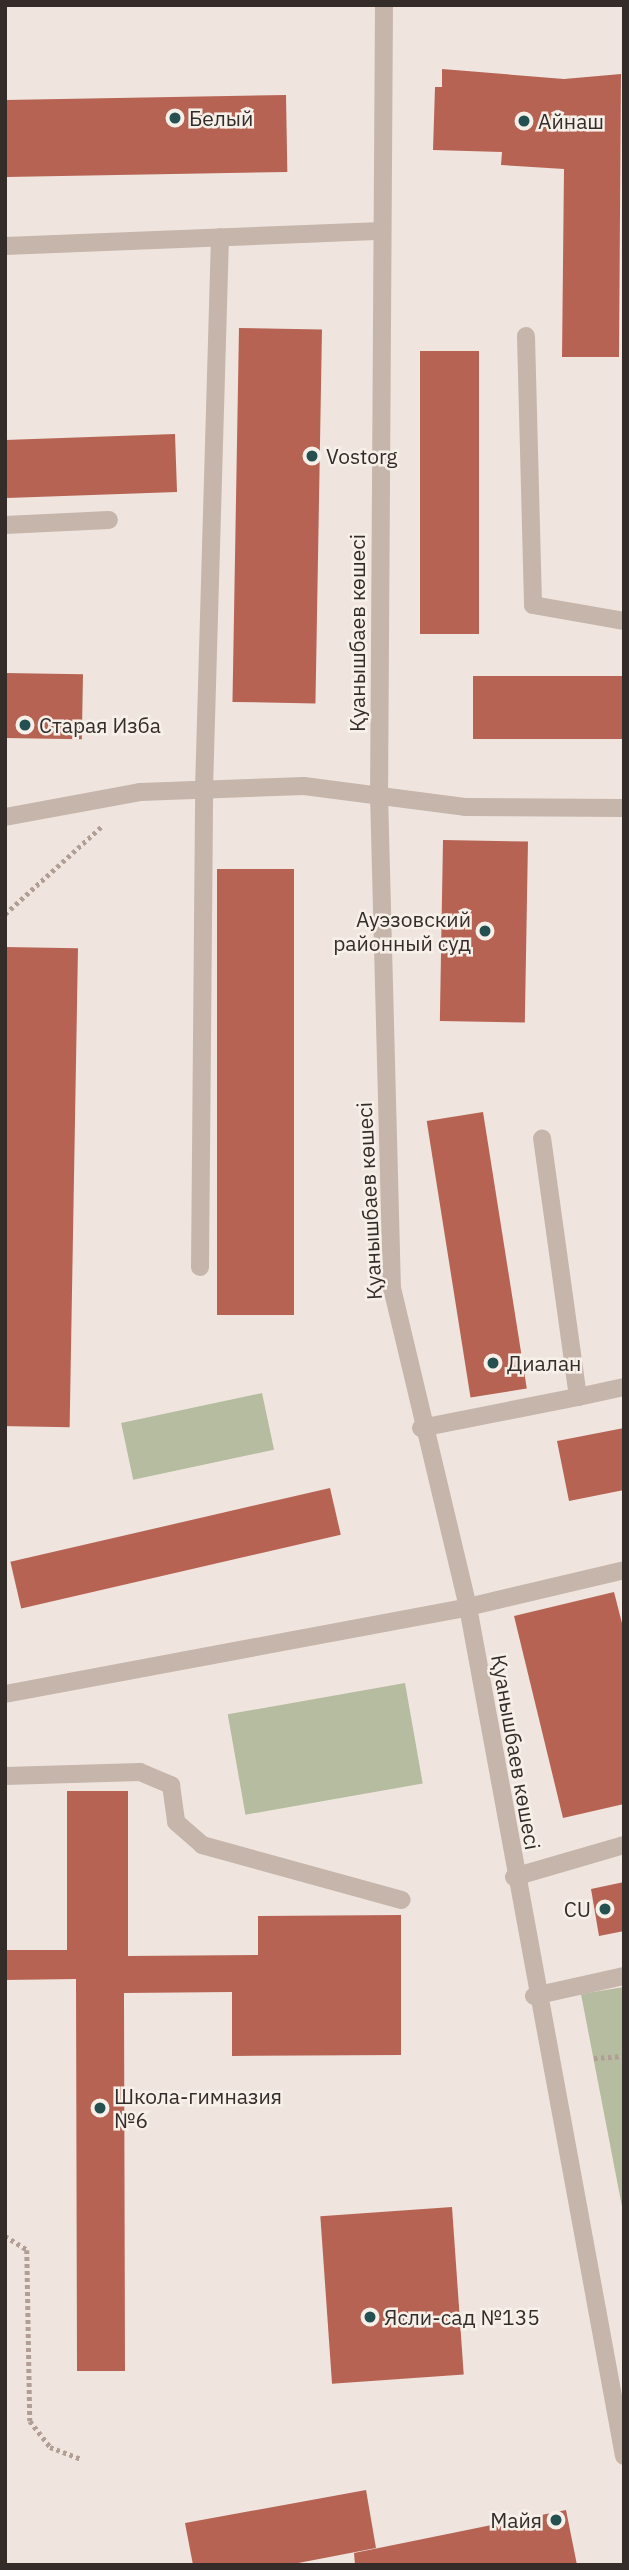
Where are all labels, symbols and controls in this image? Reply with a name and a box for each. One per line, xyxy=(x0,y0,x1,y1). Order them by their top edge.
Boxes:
place label: Белый xyxy=(189,105,253,131)
place label: Айнаш xyxy=(538,108,604,134)
marker: Белый xyxy=(167,110,183,126)
marker: Айнаш xyxy=(516,113,532,129)
place label: Vostorg xyxy=(326,443,397,469)
marker: Vostorg xyxy=(304,448,320,464)
street label: Қуанышбаев көшесі xyxy=(344,534,370,732)
place label: Старая Изба xyxy=(39,712,161,738)
marker: Старая Изба xyxy=(17,717,33,733)
place label: Ауэзовский районный суд xyxy=(333,906,471,956)
marker: Ауэзовский районный суд xyxy=(477,923,493,939)
street label: Қуанышбаев көшесі xyxy=(351,1101,387,1301)
place label: Диалан xyxy=(507,1350,581,1376)
marker: Диалан xyxy=(485,1355,501,1371)
street label: Қуанышбаев көшесі xyxy=(486,1652,546,1852)
place label: CU xyxy=(564,1896,591,1922)
marker: CU xyxy=(597,1901,613,1917)
place label: Школа-гимназия №6 xyxy=(114,2083,282,2133)
marker: Школа-гимназия №6 xyxy=(92,2100,108,2116)
place label: Ясли-сад №135 xyxy=(384,2304,540,2330)
marker: Ясли-сад №135 xyxy=(362,2309,378,2325)
place label: Майя xyxy=(490,2507,542,2533)
marker: Майя xyxy=(548,2512,564,2528)

